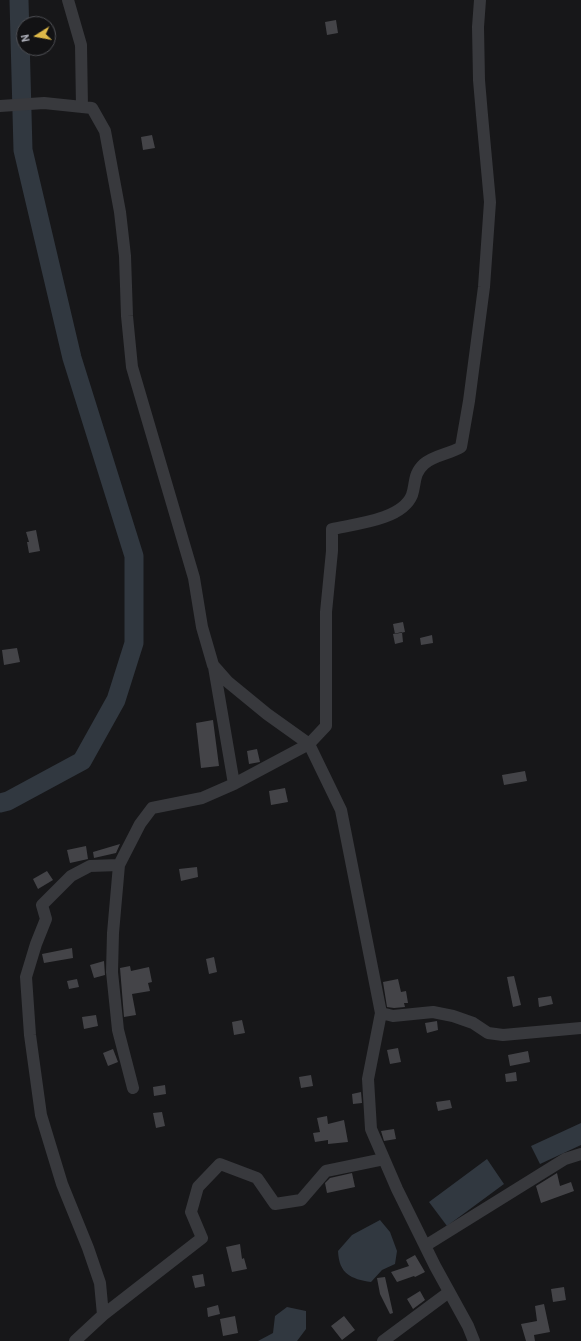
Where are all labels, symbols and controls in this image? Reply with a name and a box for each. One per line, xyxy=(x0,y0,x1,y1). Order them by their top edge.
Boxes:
north arrow xyxy=(16,16,56,56)
text: N xyxy=(18,33,32,43)

